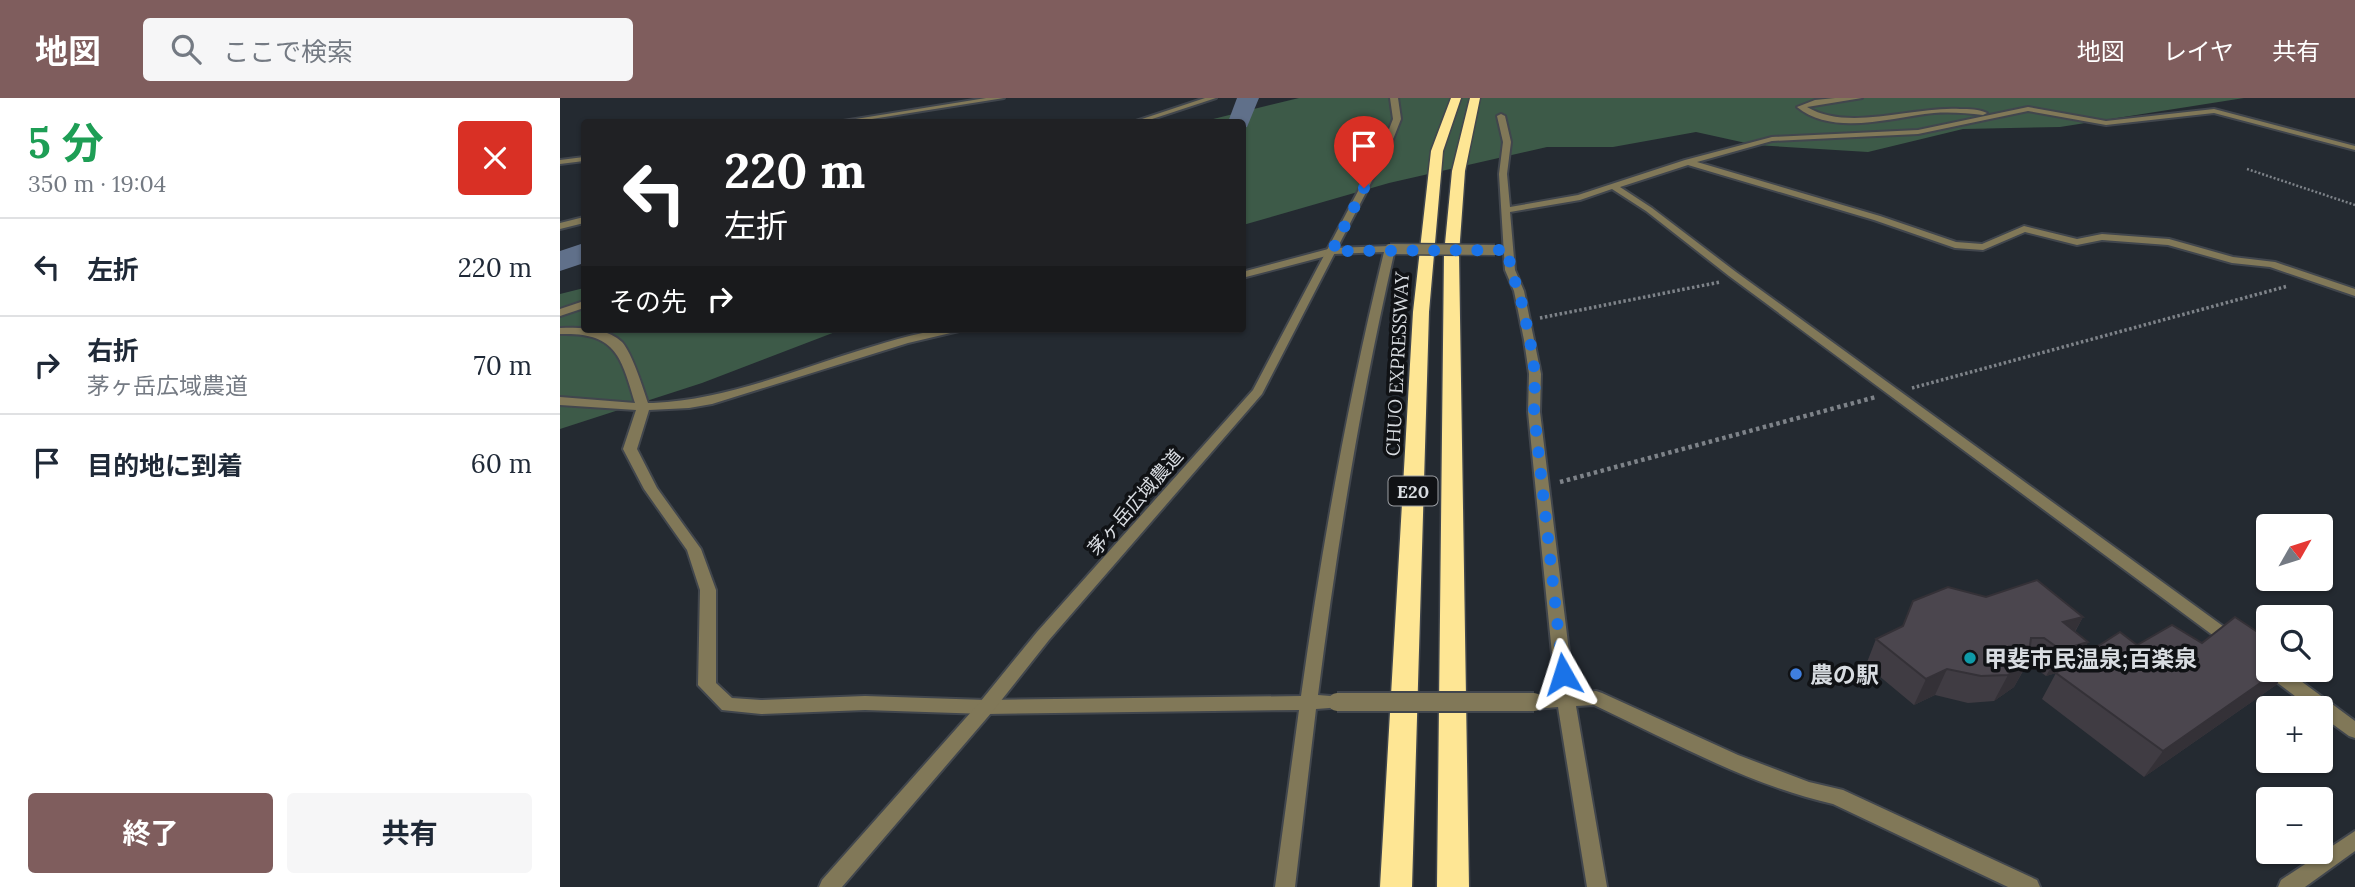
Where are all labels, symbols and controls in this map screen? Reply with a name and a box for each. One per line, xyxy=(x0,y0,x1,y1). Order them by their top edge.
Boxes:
search box xyxy=(143,18,633,81)
text: 地図 xyxy=(35,30,101,72)
icon: search xyxy=(167,30,205,68)
text: ここで検索 xyxy=(223,35,353,68)
text: 地図 xyxy=(2077,36,2125,67)
text: レイヤ xyxy=(2163,36,2234,67)
text: 共有 xyxy=(2272,36,2320,67)
text: 5 分 xyxy=(28,116,104,170)
pin xyxy=(1334,116,1394,188)
button: close xyxy=(458,121,532,195)
icon: arrive xyxy=(1345,127,1383,165)
text: 220 m xyxy=(724,139,865,201)
icon: left xyxy=(609,147,700,238)
text: 350 m · 19:04 xyxy=(28,169,166,198)
text: 左折 xyxy=(724,205,788,246)
icon: left xyxy=(28,248,66,286)
text: 220 m xyxy=(458,251,532,284)
text: 左折 xyxy=(87,253,139,286)
street label: CHUO EXPRESSWAY xyxy=(1380,270,1414,457)
icon: right xyxy=(701,280,739,318)
text: その先 xyxy=(609,285,687,318)
text: 右折 xyxy=(87,334,139,367)
icon: right xyxy=(28,346,66,384)
text: 70 m xyxy=(474,349,532,382)
text: 茅ヶ岳広域農道 xyxy=(87,371,248,400)
icon: arrive xyxy=(28,444,66,482)
street label: 茅ヶ岳広域農道 xyxy=(1082,444,1188,560)
text: 60 m xyxy=(471,447,532,480)
text: 目的地に到着 xyxy=(87,449,243,482)
road number: E20 xyxy=(1388,477,1438,506)
north arrow xyxy=(2256,514,2333,592)
map controls xyxy=(2256,514,2333,864)
button: search xyxy=(2256,605,2333,682)
position arrow xyxy=(1526,637,1600,711)
place label: 甲斐市民温泉;百楽泉 xyxy=(1984,644,2197,673)
marker: 甲斐市民温泉;百楽泉 xyxy=(1962,650,1978,666)
place label: 農の駅 xyxy=(1810,660,1879,689)
marker: 農の駅 xyxy=(1788,666,1804,682)
button: + xyxy=(2256,696,2333,773)
button: − xyxy=(2256,787,2333,864)
button: 終了 xyxy=(28,793,273,873)
button: 共有 xyxy=(287,793,532,873)

